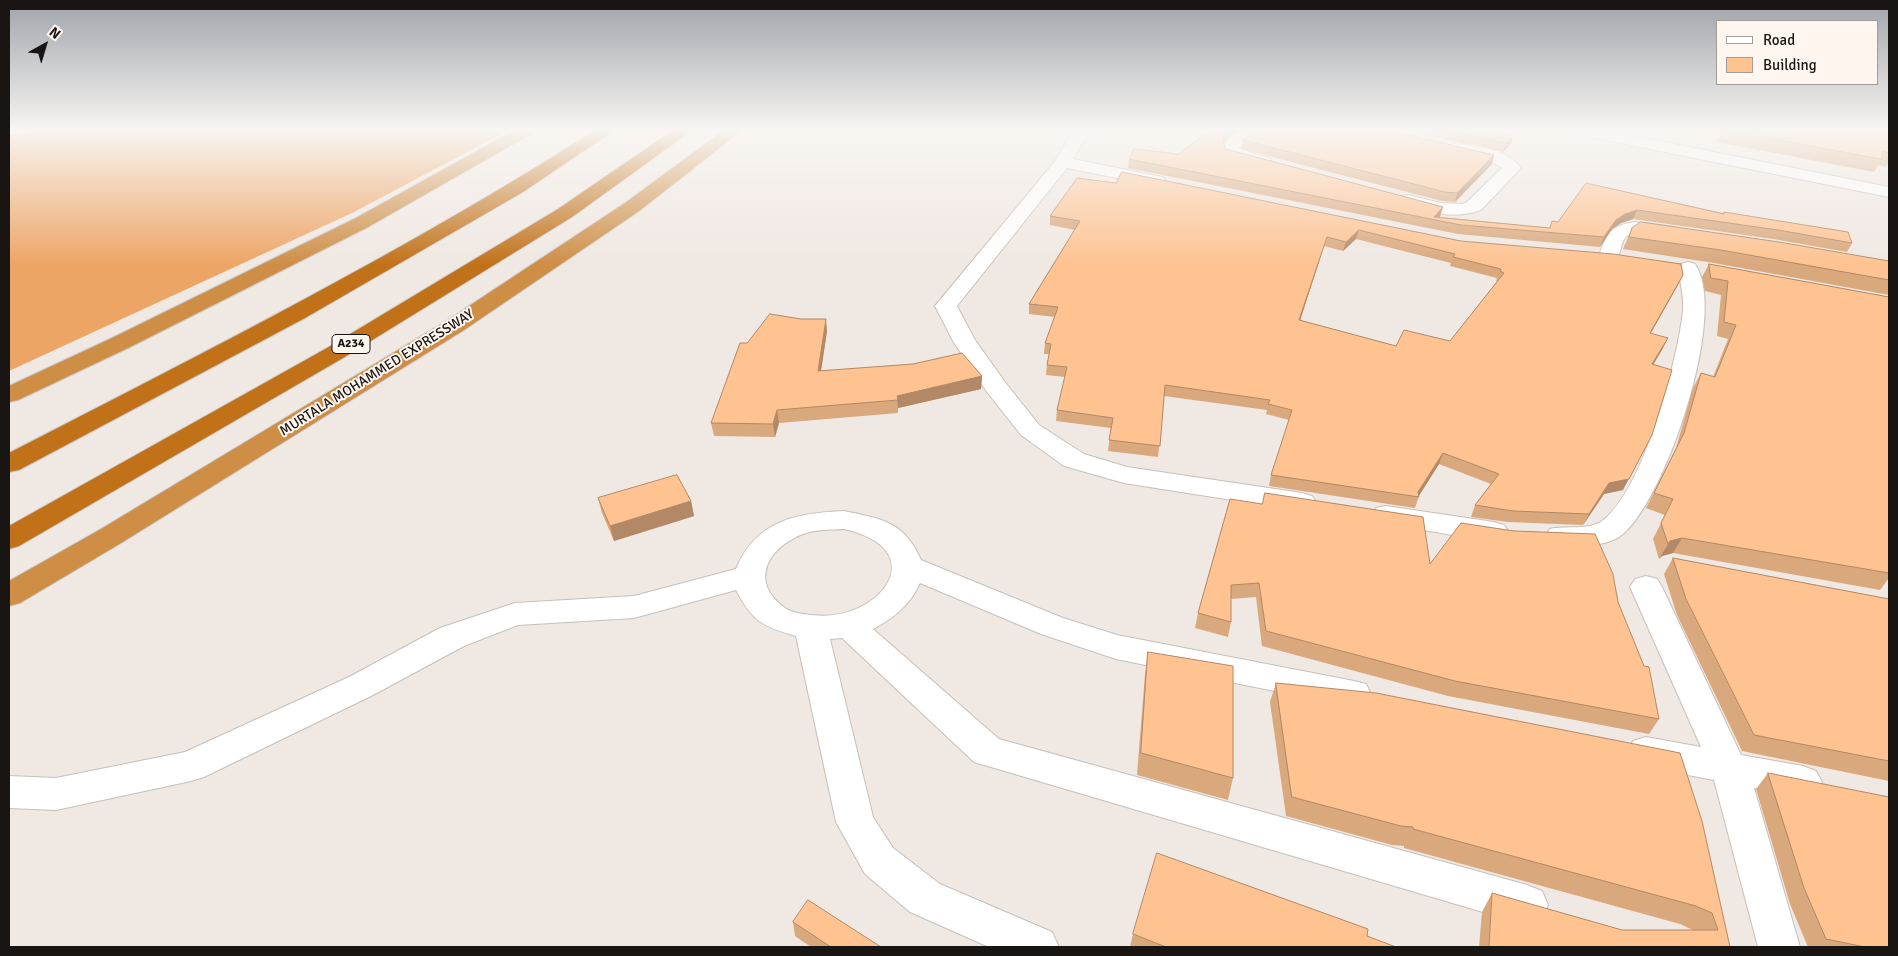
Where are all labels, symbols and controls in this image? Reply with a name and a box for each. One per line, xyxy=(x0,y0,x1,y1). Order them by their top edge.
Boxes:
north arrow xyxy=(20,20,70,70)
legend xyxy=(1716,20,1878,85)
text: N xyxy=(46,23,64,43)
text: Road xyxy=(1763,31,1795,49)
text: Building xyxy=(1763,56,1817,74)
street label: MURTALA MOHAMMED EXPRESSWAY xyxy=(277,306,477,440)
road number: A234 xyxy=(332,334,370,354)

